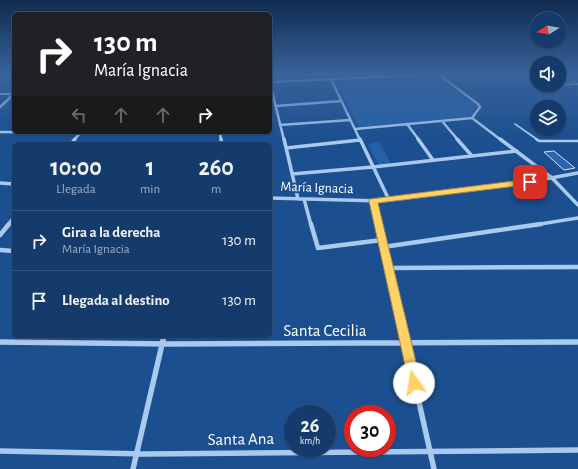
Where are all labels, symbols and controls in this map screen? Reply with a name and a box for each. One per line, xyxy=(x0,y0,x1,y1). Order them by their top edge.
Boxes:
north arrow xyxy=(530,12,566,48)
map controls xyxy=(530,12,566,136)
icon: right xyxy=(28,28,80,80)
text: 130 m xyxy=(94,29,158,57)
button: sound xyxy=(530,56,566,92)
text: María Ignacia xyxy=(94,62,188,80)
button: layers xyxy=(530,100,566,136)
icon: left xyxy=(68,104,90,126)
icon: ahead xyxy=(110,104,132,126)
icon: ahead xyxy=(152,104,174,126)
icon: right xyxy=(194,104,216,126)
text: 10:00 xyxy=(50,156,102,180)
text: 1 xyxy=(146,156,154,180)
text: 260 xyxy=(198,156,234,180)
pin xyxy=(513,165,547,199)
icon: arrive xyxy=(519,171,541,193)
street label: María Ignacia xyxy=(280,180,354,196)
text: Llegada xyxy=(56,183,96,196)
text: min xyxy=(140,183,160,196)
text: m xyxy=(211,183,221,196)
text: Gira a la derecha xyxy=(62,225,161,240)
icon: right xyxy=(28,230,50,252)
text: 130 m xyxy=(222,233,256,248)
text: María Ignacia xyxy=(62,243,130,256)
icon: arrive xyxy=(28,290,50,312)
text: Llegada al destino xyxy=(62,293,170,308)
text: 130 m xyxy=(222,293,256,308)
street label: Santa Cecilia xyxy=(283,322,367,339)
position arrow xyxy=(393,362,435,404)
speed limit sign: 30 xyxy=(344,405,396,457)
text: 26 xyxy=(300,416,320,436)
street label: Santa Ana xyxy=(208,430,275,448)
text: km/h xyxy=(300,436,320,446)

